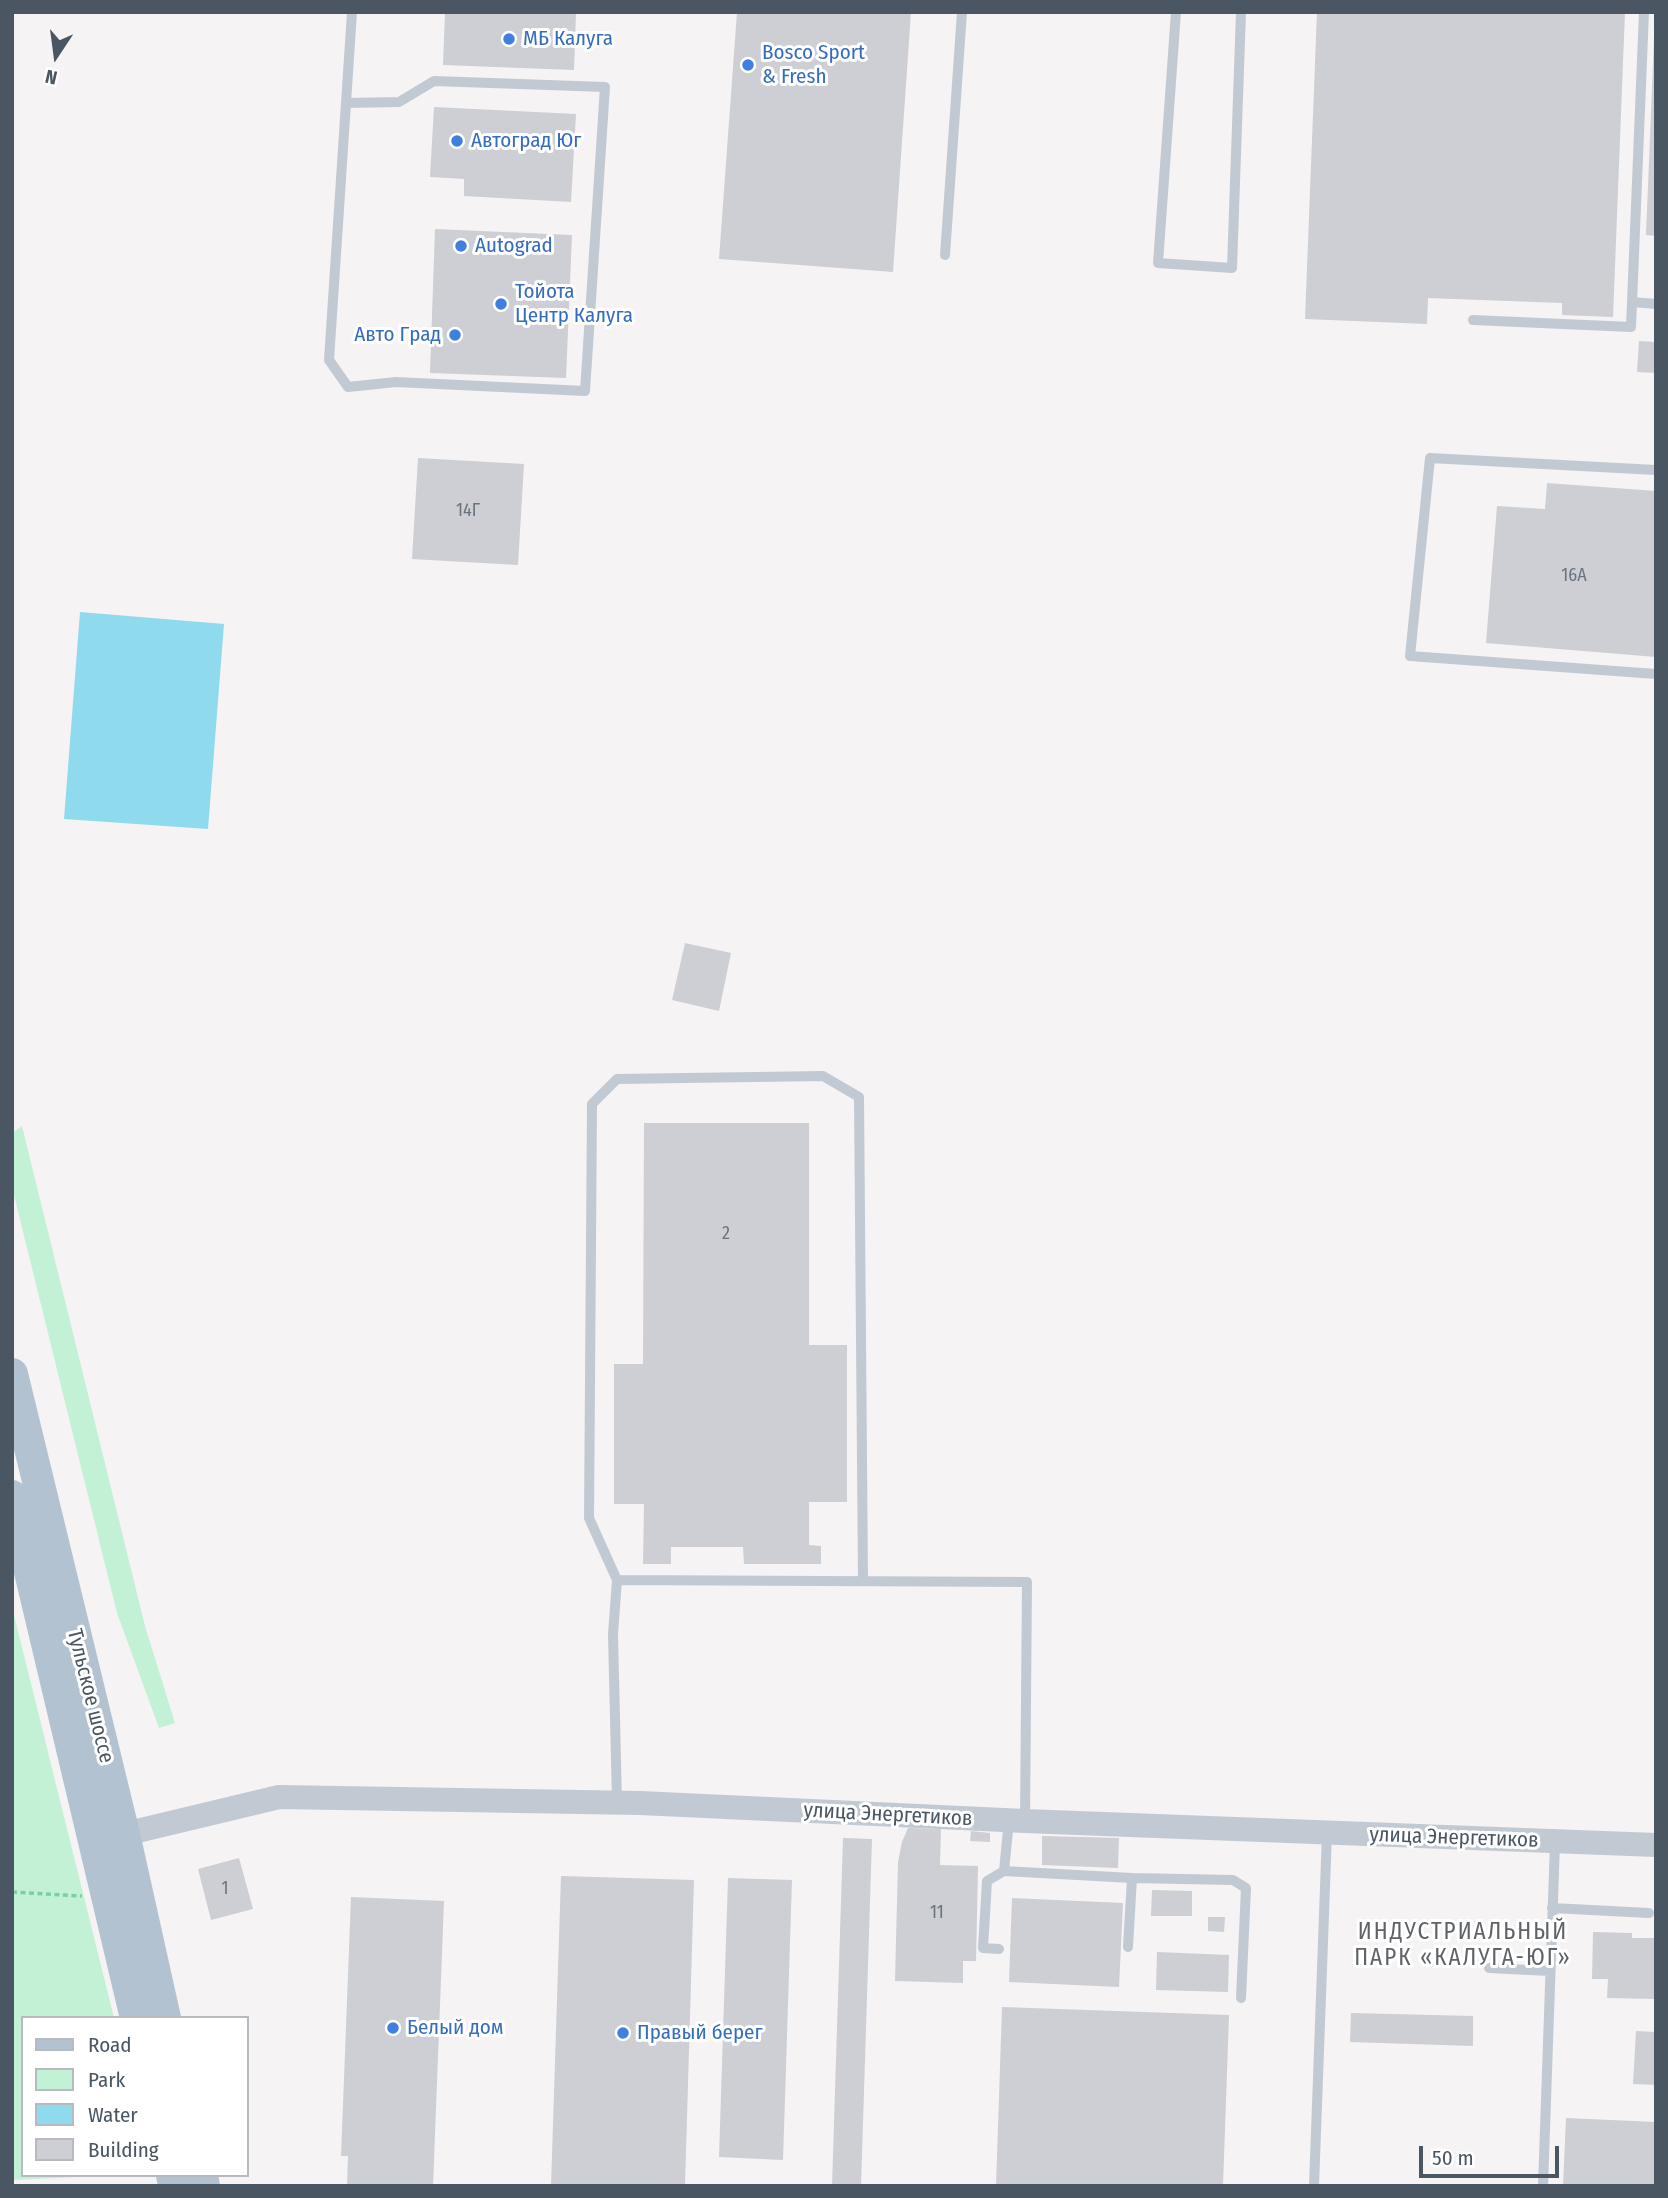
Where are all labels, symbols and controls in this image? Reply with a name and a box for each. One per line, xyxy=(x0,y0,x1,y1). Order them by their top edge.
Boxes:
north arrow xyxy=(21,21,91,91)
place label: МБ Калуга xyxy=(523,26,613,52)
marker: МБ Калуга xyxy=(501,31,517,47)
place label: Bosco Sport & Fresh xyxy=(762,40,865,90)
marker: Bosco Sport & Fresh xyxy=(740,57,756,73)
text: N xyxy=(43,64,59,89)
place label: Автоград Юг xyxy=(471,128,581,154)
marker: Автоград Юг xyxy=(449,133,465,149)
place label: Autograd xyxy=(475,233,553,259)
marker: Autograd xyxy=(453,238,469,254)
place label: Тойота Центр Калуга xyxy=(515,279,633,329)
marker: Тойота Центр Калуга xyxy=(493,296,509,312)
place label: Авто Град xyxy=(354,322,441,348)
marker: Авто Град xyxy=(447,327,463,343)
house number: 14Г xyxy=(456,500,480,522)
house number: 16А xyxy=(1561,565,1587,587)
house number: 2 xyxy=(722,1223,730,1245)
street label: Тульское шоссе xyxy=(61,1626,119,1766)
street label: улица Энергетиков xyxy=(803,1798,973,1832)
street label: улица Энергетиков xyxy=(1369,1822,1539,1854)
house number: 1 xyxy=(221,1878,229,1900)
house number: 11 xyxy=(930,1902,944,1924)
district label: ИНДУСТРИАЛЬНЫЙ ПАРК «КАЛУГА-ЮГ» xyxy=(1356,1919,1570,1973)
place label: Белый дом xyxy=(407,2015,504,2041)
legend xyxy=(21,2016,248,2177)
marker: Белый дом xyxy=(385,2020,401,2036)
place label: Правый берег xyxy=(637,2020,763,2046)
marker: Правый берег xyxy=(615,2025,631,2041)
text: Road xyxy=(88,2032,132,2058)
text: Park xyxy=(88,2067,125,2093)
text: Water xyxy=(88,2102,138,2128)
scale bar xyxy=(1423,2132,1563,2176)
text: Building xyxy=(88,2137,159,2163)
text: 50 m xyxy=(1432,2145,1474,2171)

